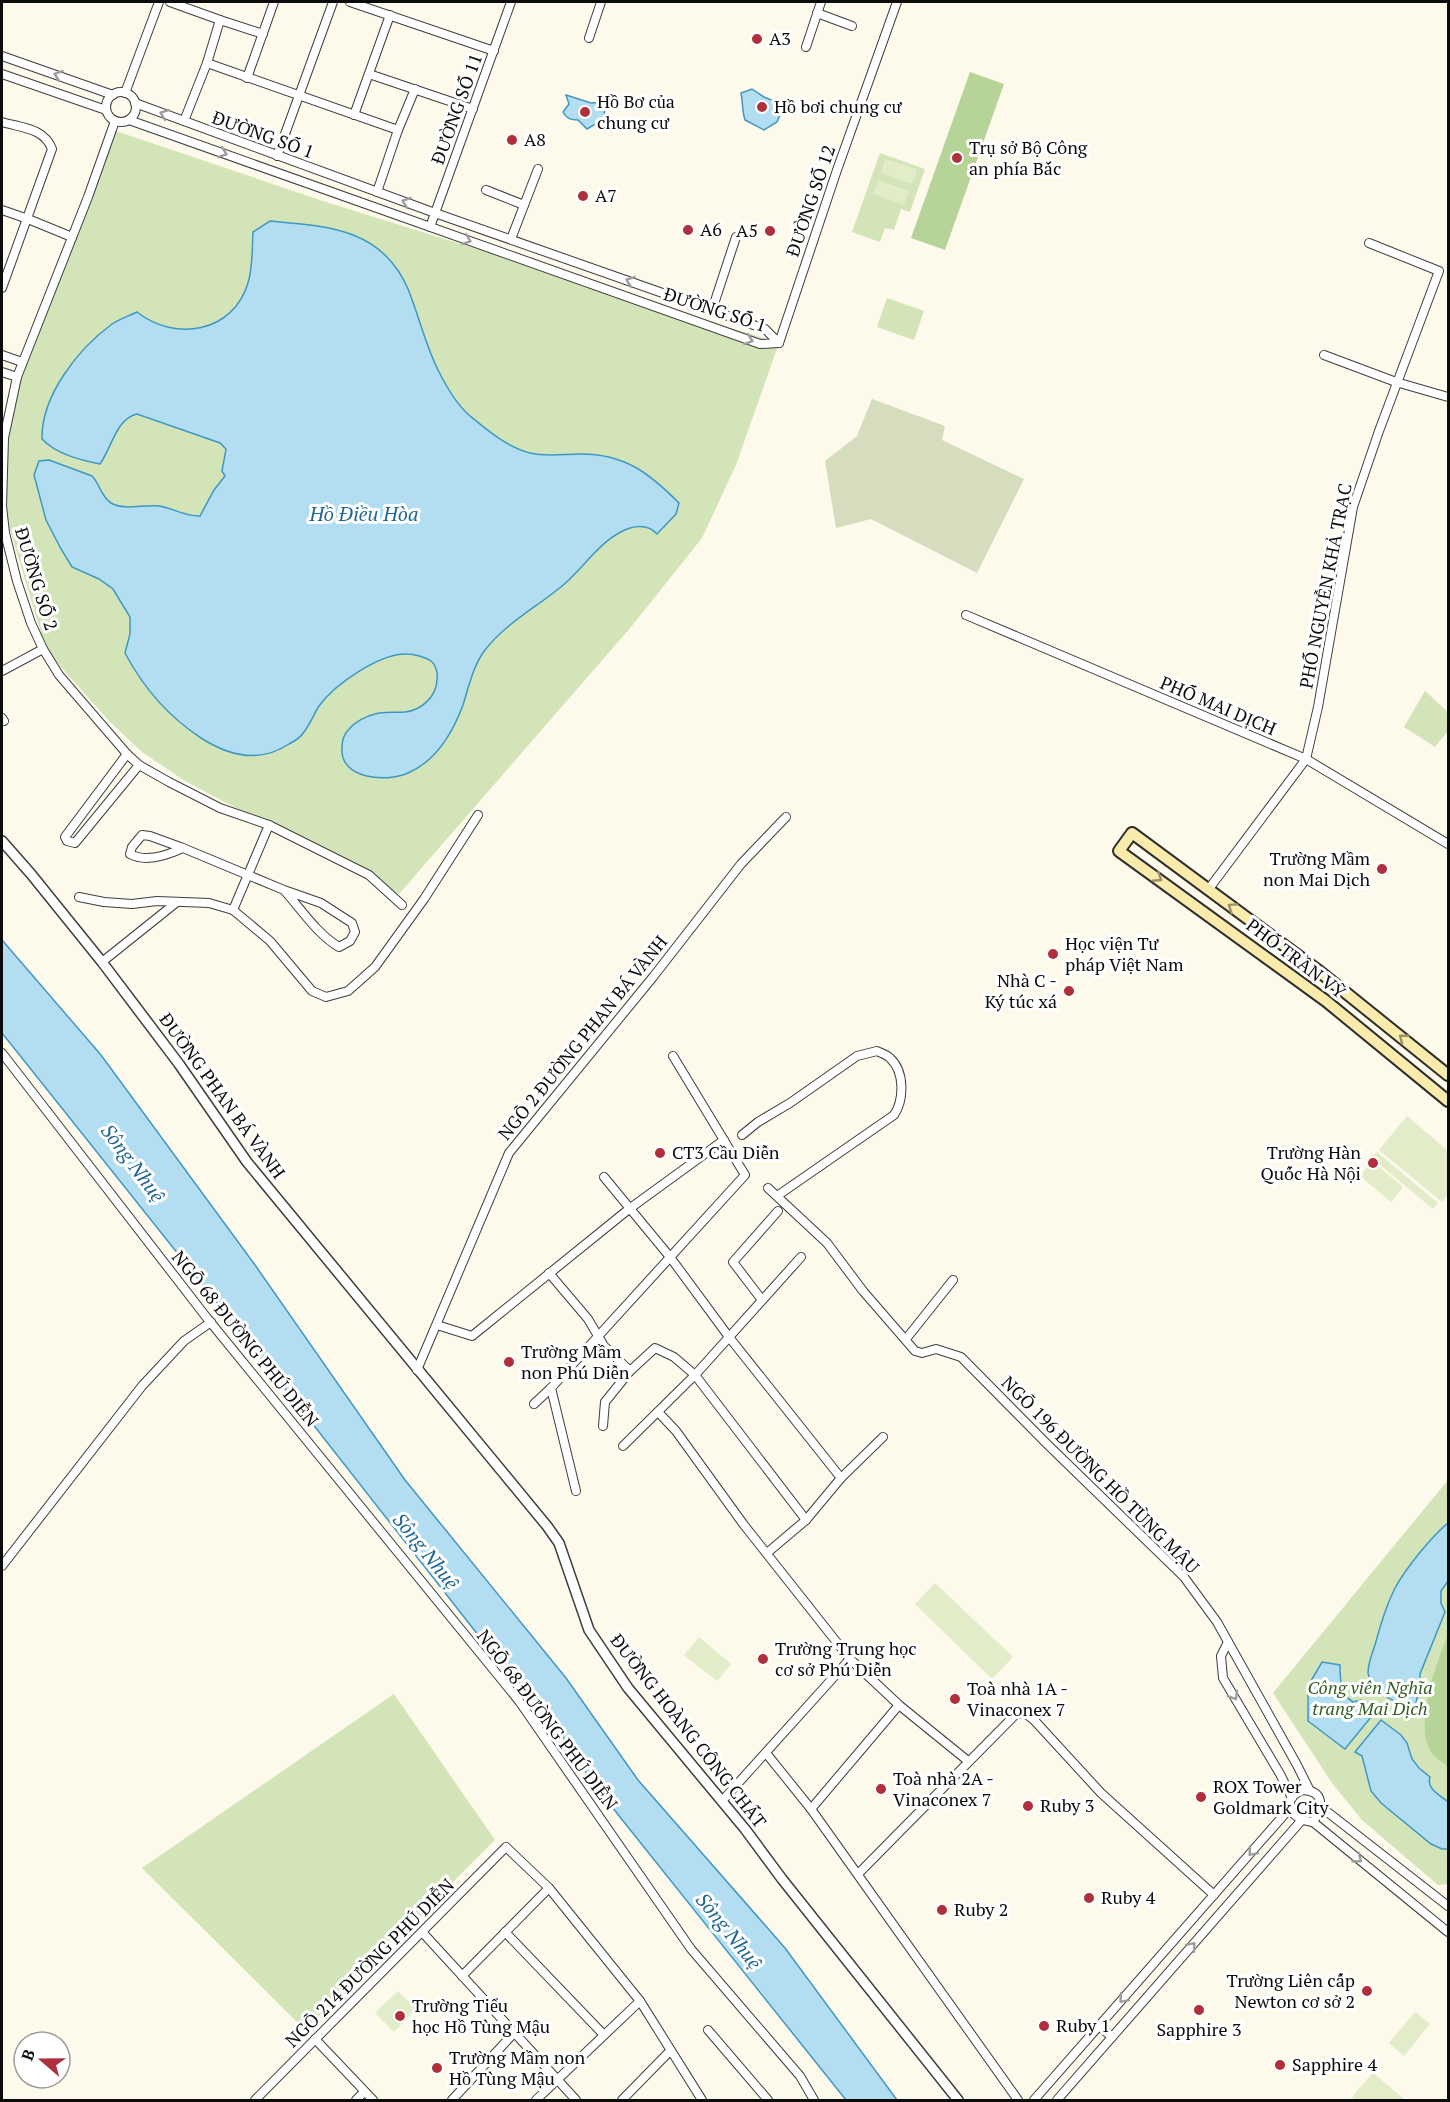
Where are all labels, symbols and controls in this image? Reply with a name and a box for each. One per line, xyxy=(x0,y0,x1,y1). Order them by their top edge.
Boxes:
place label: A3 xyxy=(769,26,791,50)
marker: A3 xyxy=(750,32,764,46)
street label: ĐƯỜNG SỐ 11 xyxy=(425,50,487,167)
one-way arrow xyxy=(53,70,64,82)
place label: Hồ Bơ của chung cư xyxy=(597,89,675,134)
place label: Hồ bơi chung cư xyxy=(774,94,903,118)
marker: Hồ bơi chung cư xyxy=(755,100,769,114)
street label: ĐƯỜNG SỐ 1 xyxy=(209,105,318,164)
marker: Hồ Bơ của chung cư xyxy=(578,105,592,119)
one-way arrow xyxy=(159,109,170,121)
place label: A8 xyxy=(524,127,546,151)
marker: A8 xyxy=(505,133,519,147)
place label: Trụ sở Bộ Công an phía Bắc xyxy=(969,135,1088,180)
street label: ĐƯỜNG SỐ 12 xyxy=(780,142,840,260)
one-way arrow xyxy=(218,146,228,159)
marker: Trụ sở Bộ Công an phía Bắc xyxy=(950,151,964,165)
place label: A7 xyxy=(595,183,617,207)
marker: A7 xyxy=(576,189,590,203)
one-way arrow xyxy=(401,197,412,210)
place label: A6 xyxy=(700,217,722,241)
place label: A5 xyxy=(736,218,758,242)
marker: A6 xyxy=(681,223,695,237)
marker: A5 xyxy=(763,224,777,238)
one-way arrow xyxy=(461,232,471,245)
one-way arrow xyxy=(625,275,636,288)
street label: ĐƯỜNG SỐ 1 xyxy=(661,281,770,337)
one-way arrow xyxy=(743,333,754,345)
street label: PHỐ NGUYỄN KHẢ TRẠC xyxy=(1293,481,1357,690)
water label: Hồ Điều Hòa xyxy=(308,500,419,527)
street label: ĐƯỜNG SỐ 2 xyxy=(10,524,64,633)
street label: PHỐ MAI DỊCH xyxy=(1157,670,1280,740)
place label: Trường Mầm non Mai Dịch xyxy=(1263,846,1370,891)
marker: Trường Mầm non Mai Dịch xyxy=(1375,862,1389,876)
one-way arrow xyxy=(1151,871,1162,882)
one-way arrow xyxy=(1228,903,1239,914)
street label: PHỐ TRẦN VỸ xyxy=(1242,913,1352,1004)
street label: NGÕ 2 ĐƯỜNG PHAN BÁ VÀNH xyxy=(492,930,672,1145)
place label: Học viện Tư pháp Việt Nam xyxy=(1065,931,1184,976)
marker: Học viện Tư pháp Việt Nam xyxy=(1046,947,1060,961)
place label: Nhà C - Ký túc xá xyxy=(985,968,1057,1013)
marker: Nhà C - Ký túc xá xyxy=(1062,984,1076,998)
street label: ĐƯỜNG PHAN BÁ VÀNH xyxy=(155,1008,291,1183)
one-way arrow xyxy=(1399,1035,1410,1046)
water label: Sông Nhuệ xyxy=(95,1118,172,1207)
place label: CT3 Cầu Diễn xyxy=(672,1140,780,1164)
place label: Trường Hàn Quốc Hà Nội xyxy=(1260,1140,1361,1185)
marker: CT3 Cầu Diễn xyxy=(653,1146,667,1160)
marker: Trường Hàn Quốc Hà Nội xyxy=(1366,1156,1380,1170)
street label: NGÕ 68 ĐƯỜNG PHÚ DIỄN xyxy=(167,1245,324,1431)
place label: Trường Mầm non Phú Diễn xyxy=(521,1339,630,1384)
marker: Trường Mầm non Phú Diễn xyxy=(502,1355,516,1369)
street label: NGÕ 196 ĐƯỜNG HỒ TÙNG MẬU xyxy=(997,1370,1205,1578)
water label: Sông Nhuệ xyxy=(387,1507,466,1595)
street label: NGÕ 68 ĐƯỜNG PHÚ DIỄN xyxy=(472,1624,624,1814)
street label: ĐƯỜNG HOÀNG CÔNG CHẤT xyxy=(605,1628,772,1832)
place label: Trường Trung học cơ sở Phú Diễn xyxy=(775,1636,917,1681)
marker: Trường Trung học cơ sở Phú Diễn xyxy=(756,1652,770,1666)
park label: Công viên Nghĩa trang Mai Dịch xyxy=(1307,1675,1433,1720)
place label: Toà nhà 1A - Vinaconex 7 xyxy=(967,1676,1068,1721)
one-way arrow xyxy=(1226,1690,1238,1700)
marker: Toà nhà 1A - Vinaconex 7 xyxy=(948,1692,962,1706)
place label: Toà nhà 2A - Vinaconex 7 xyxy=(893,1766,994,1811)
place label: ROX Tower Goldmark City xyxy=(1213,1774,1330,1819)
marker: Toà nhà 2A - Vinaconex 7 xyxy=(874,1782,888,1796)
marker: ROX Tower Goldmark City xyxy=(1194,1790,1208,1804)
place label: Ruby 3 xyxy=(1040,1793,1094,1817)
marker: Ruby 3 xyxy=(1021,1799,1035,1813)
one-way arrow xyxy=(1248,1845,1259,1856)
one-way arrow xyxy=(1351,1851,1362,1862)
street label: NGÕ 214 ĐƯỜNG PHÚ DIỄN xyxy=(280,1873,459,2052)
place label: Ruby 4 xyxy=(1101,1885,1156,1909)
water label: Sông Nhuệ xyxy=(690,1887,769,1975)
marker: Ruby 4 xyxy=(1082,1891,1096,1905)
place label: Ruby 2 xyxy=(954,1897,1008,1921)
marker: Ruby 2 xyxy=(935,1903,949,1917)
one-way arrow xyxy=(1185,1942,1196,1953)
place label: Trường Liên cấp Newton cơ sở 2 xyxy=(1227,1968,1355,2013)
marker: Trường Liên cấp Newton cơ sở 2 xyxy=(1360,1984,1374,1998)
one-way arrow xyxy=(1119,1992,1130,2003)
place label: Trường Tiểu học Hồ Tùng Mậu xyxy=(412,1993,550,2038)
marker: Sapphire 3 xyxy=(1192,2003,1206,2017)
marker: Trường Tiểu học Hồ Tùng Mậu xyxy=(393,2009,407,2023)
place label: Ruby 1 xyxy=(1056,2013,1110,2037)
place label: Sapphire 3 xyxy=(1156,2017,1242,2041)
marker: Ruby 1 xyxy=(1037,2019,1051,2033)
north arrow xyxy=(12,2030,72,2090)
place label: Trường Mầm non Hồ Tùng Mậu xyxy=(449,2045,585,2090)
text: B xyxy=(16,2046,40,2064)
place label: Sapphire 4 xyxy=(1292,2052,1377,2076)
marker: Sapphire 4 xyxy=(1273,2058,1287,2072)
marker: Trường Mầm non Hồ Tùng Mậu xyxy=(430,2061,444,2075)

